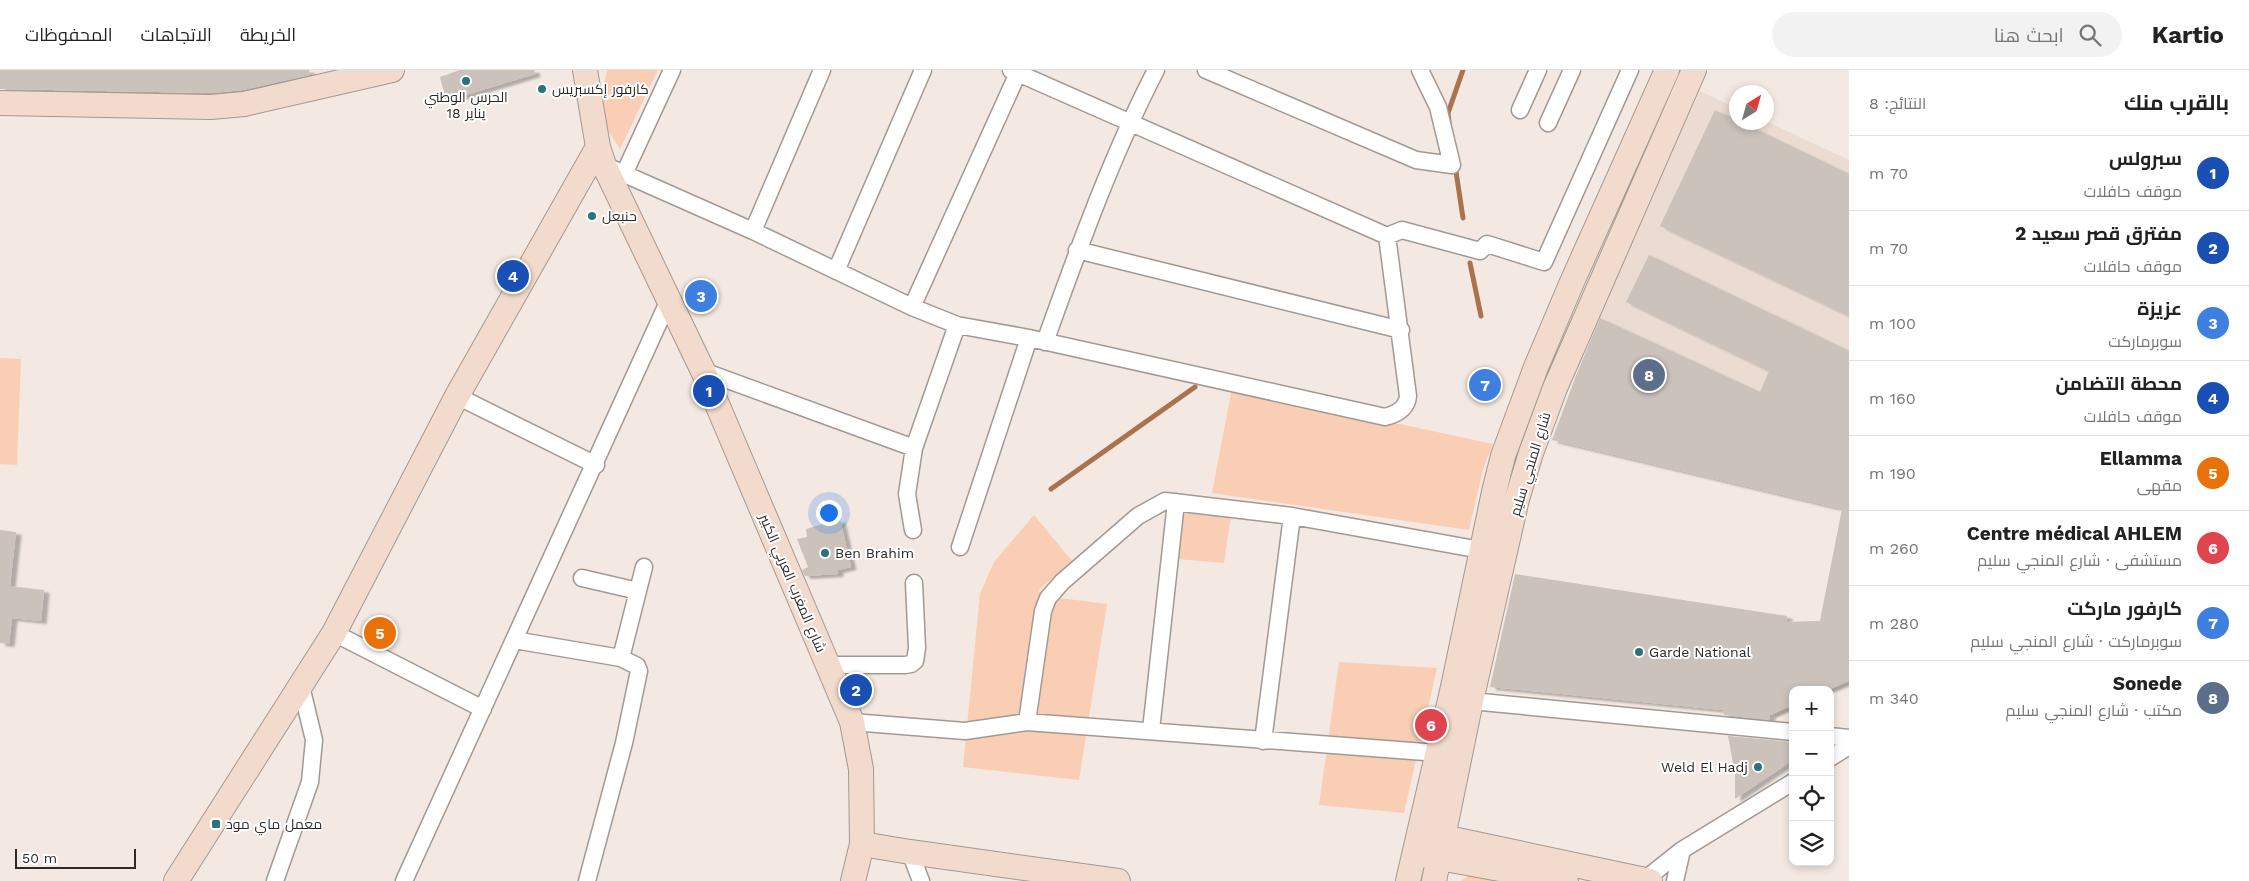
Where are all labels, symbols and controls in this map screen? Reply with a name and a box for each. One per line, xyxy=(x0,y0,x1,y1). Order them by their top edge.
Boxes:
search box xyxy=(1772,12,2122,57)
icon: search xyxy=(2076,21,2104,49)
text: Kartio xyxy=(2152,21,2224,49)
text: المحفوظات xyxy=(25,24,113,45)
text: الاتجاهات xyxy=(141,24,212,45)
text: الخريطة xyxy=(240,24,296,45)
text: ابحث هنا xyxy=(1994,24,2064,47)
marker: الحرس الوطني 18 يناير xyxy=(460,75,472,87)
place label: كارفور إكسبريس xyxy=(552,81,649,98)
marker: كارفور إكسبريس xyxy=(536,83,548,95)
north arrow xyxy=(1729,85,1774,130)
place label: الحرس الوطني 18 يناير xyxy=(424,89,508,121)
text: بالقرب منك xyxy=(2124,90,2229,115)
text: النتائج: 8 xyxy=(1869,94,1926,113)
text: سبرولس xyxy=(2109,147,2182,170)
text: 70 m xyxy=(1869,164,1908,183)
text: 1 xyxy=(2210,164,2216,183)
text: موقف حافلات xyxy=(2084,182,2182,201)
place label: حنبعل xyxy=(602,208,637,224)
marker: حنبعل xyxy=(586,210,598,222)
text: مفترق قصر سعيد 2 xyxy=(2015,222,2182,245)
text: 70 m xyxy=(1869,239,1908,258)
text: 2 xyxy=(2208,239,2218,258)
pin: 4 xyxy=(497,257,529,295)
text: موقف حافلات xyxy=(2084,257,2182,276)
pin: 3 xyxy=(685,277,717,315)
text: عزيزة xyxy=(2137,297,2182,320)
text: 100 m xyxy=(1869,314,1916,333)
text: 3 xyxy=(2208,314,2218,333)
text: سوبرماركت xyxy=(2108,332,2182,351)
pin: 8 xyxy=(1633,356,1665,394)
pin: 7 xyxy=(1469,366,1501,404)
pin: 1 xyxy=(693,372,725,410)
text: محطة التضامن xyxy=(2056,372,2182,395)
text: 160 m xyxy=(1869,389,1916,408)
text: 4 xyxy=(2208,389,2218,408)
text: موقف حافلات xyxy=(2084,407,2182,426)
street label: شارع المنجي سليم xyxy=(1507,410,1557,519)
text: Ellamma xyxy=(2100,447,2182,470)
text: 190 m xyxy=(1869,464,1916,483)
text: 5 xyxy=(2208,464,2218,483)
text: مقهى xyxy=(2137,476,2182,495)
your location xyxy=(816,500,842,526)
street label: شارع المغرب العربي الكبير xyxy=(752,510,829,656)
text: Centre médical AHLEM xyxy=(1967,522,2182,545)
text: 260 m xyxy=(1869,539,1919,558)
text: 6 xyxy=(2208,539,2218,558)
place label: Ben Brahim xyxy=(835,545,914,561)
marker: Ben Brahim xyxy=(819,547,831,559)
text: مستشفى · شارع المنجي سليم xyxy=(1977,551,2182,570)
text: كارفور ماركت xyxy=(2067,597,2182,620)
pin: 5 xyxy=(364,614,396,652)
text: 280 m xyxy=(1869,614,1919,633)
text: 7 xyxy=(2208,614,2218,633)
text: سوبرماركت · شارع المنجي سليم xyxy=(1970,632,2182,651)
place label: Garde National xyxy=(1649,644,1752,660)
marker: Garde National xyxy=(1633,646,1645,658)
pin: 2 xyxy=(840,671,872,709)
text: Sonede xyxy=(2113,672,2182,695)
map controls xyxy=(1789,686,1834,866)
button: + xyxy=(1789,686,1834,731)
text: 340 m xyxy=(1869,689,1919,708)
text: 8 xyxy=(2208,689,2218,708)
text: مكتب · شارع المنجي سليم xyxy=(2006,701,2182,720)
pin: 6 xyxy=(1415,706,1447,744)
button: − xyxy=(1789,731,1834,776)
place label: Weld El Hadj xyxy=(1661,759,1748,775)
marker: Weld El Hadj xyxy=(1752,761,1764,773)
button: locate xyxy=(1789,776,1834,821)
place label: معمل ماي مود xyxy=(226,816,322,836)
marker: معمل ماي مود xyxy=(210,818,222,830)
button: layers xyxy=(1789,821,1834,866)
scale bar xyxy=(15,846,136,869)
text: 50 m xyxy=(22,850,57,866)

